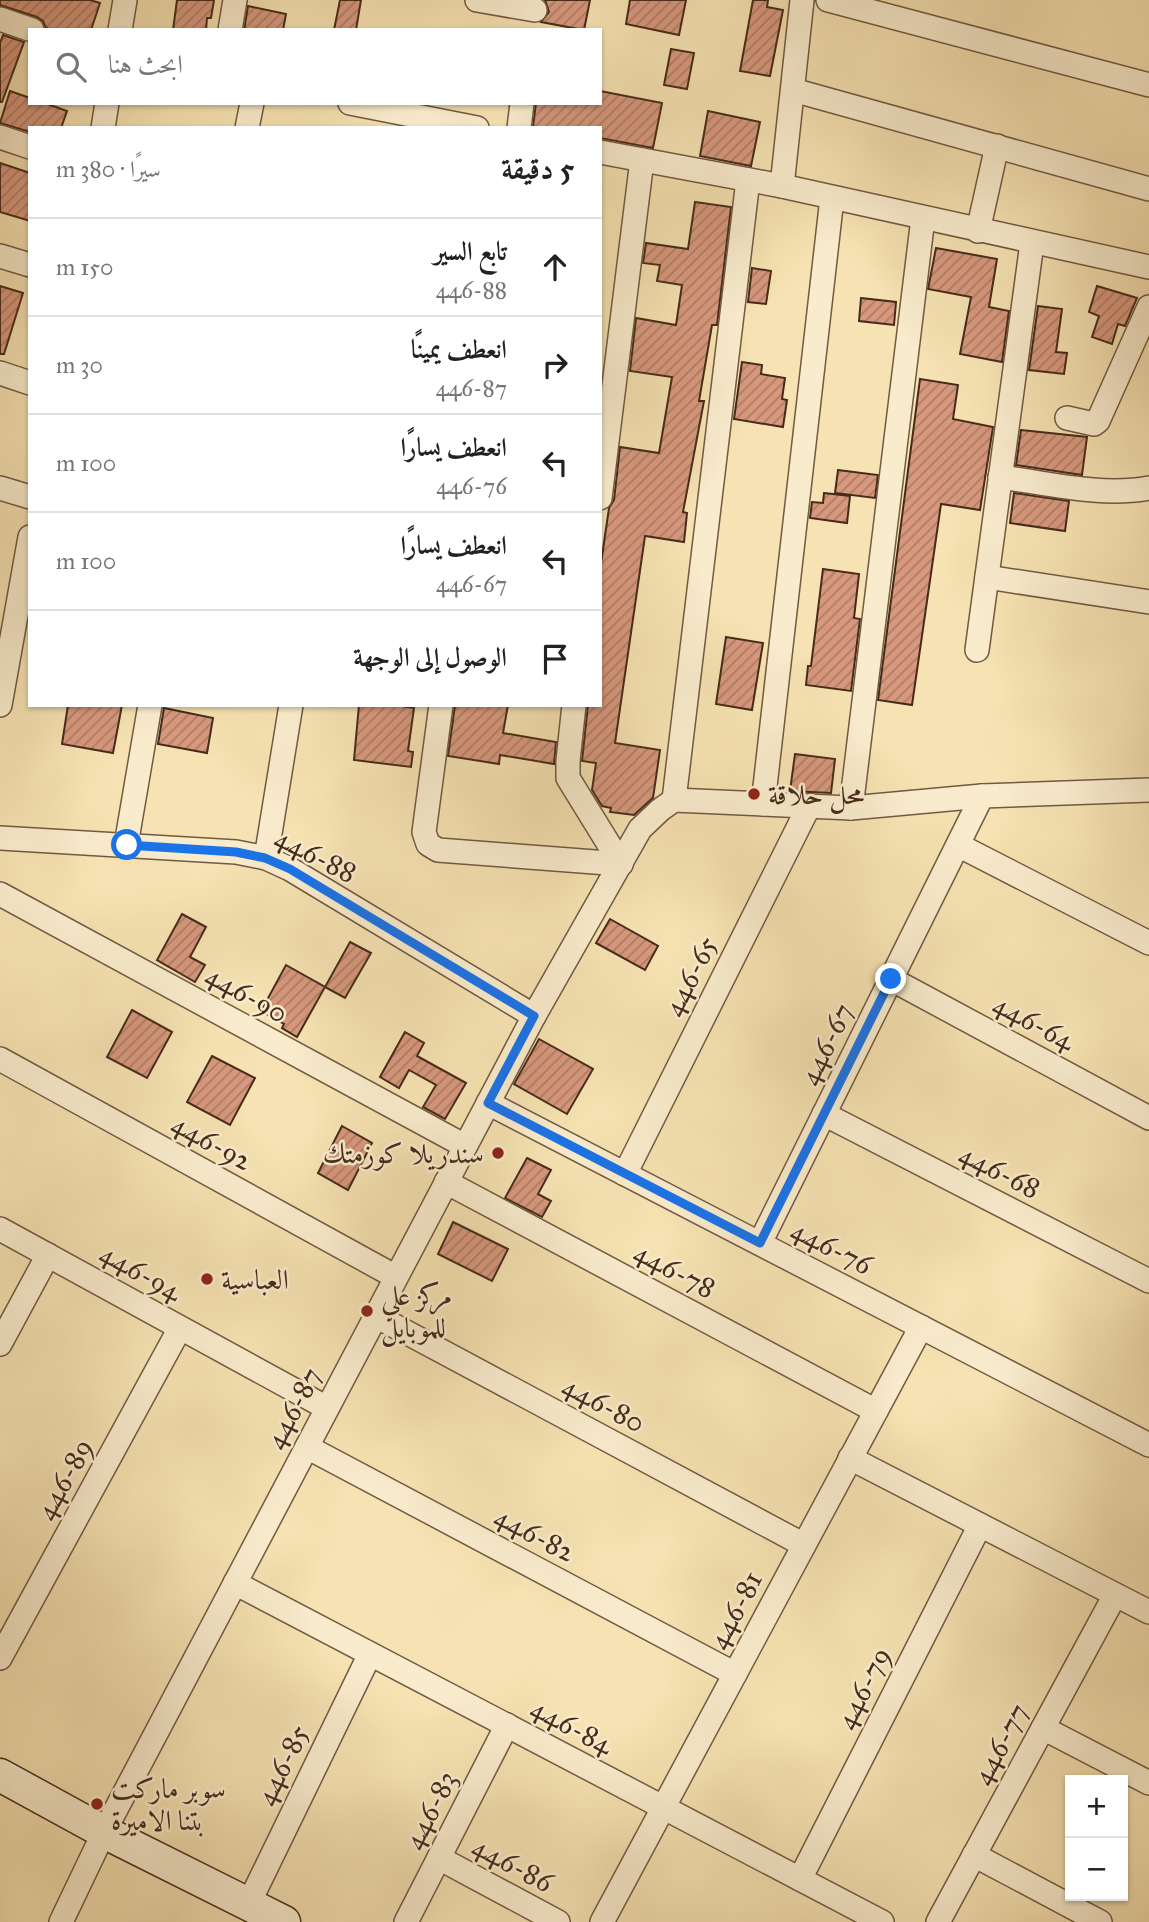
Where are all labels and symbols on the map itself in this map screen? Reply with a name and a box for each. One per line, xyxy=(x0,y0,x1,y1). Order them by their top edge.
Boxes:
place label: محل حلاقة xyxy=(768,777,864,814)
marker: محل حلاقة xyxy=(746,786,762,802)
street label: 446-88 xyxy=(269,820,363,890)
route start xyxy=(111,829,142,860)
street label: 446-65 xyxy=(655,930,725,1022)
street label: 446-90 xyxy=(200,957,294,1031)
route end xyxy=(875,963,906,994)
street label: 446-64 xyxy=(987,986,1082,1059)
street label: 446-67 xyxy=(791,998,861,1090)
street label: 446-92 xyxy=(166,1106,258,1178)
place label: سندريلا كوزمتك xyxy=(323,1136,484,1171)
street label: 446-68 xyxy=(954,1136,1046,1206)
marker: سندريلا كوزمتك xyxy=(490,1145,506,1161)
street label: 446-76 xyxy=(786,1212,880,1283)
street label: 446-78 xyxy=(628,1234,722,1306)
street label: 446-94 xyxy=(94,1235,189,1309)
place label: العباسية xyxy=(221,1262,289,1297)
marker: العباسية xyxy=(199,1271,215,1287)
place label: مركز علي للموبايل xyxy=(381,1278,452,1347)
marker: مركز علي للموبايل xyxy=(359,1303,375,1319)
street label: 446-87 xyxy=(257,1361,329,1455)
street label: 446-80 xyxy=(557,1368,651,1440)
street label: 446-89 xyxy=(28,1432,100,1526)
street label: 446-82 xyxy=(489,1498,581,1570)
street label: 446-81 xyxy=(700,1565,770,1655)
street label: 446-79 xyxy=(828,1641,898,1735)
street label: 446-84 xyxy=(525,1690,620,1763)
street label: 446-77 xyxy=(964,1697,1036,1791)
street label: 446-85 xyxy=(248,1719,316,1811)
street label: 446-83 xyxy=(396,1765,464,1855)
place label: سوبر ماركت بتنا الاميرة xyxy=(111,1771,226,1838)
marker: سوبر ماركت بتنا الاميرة xyxy=(89,1796,105,1812)
street label: 446-86 xyxy=(467,1828,561,1900)

